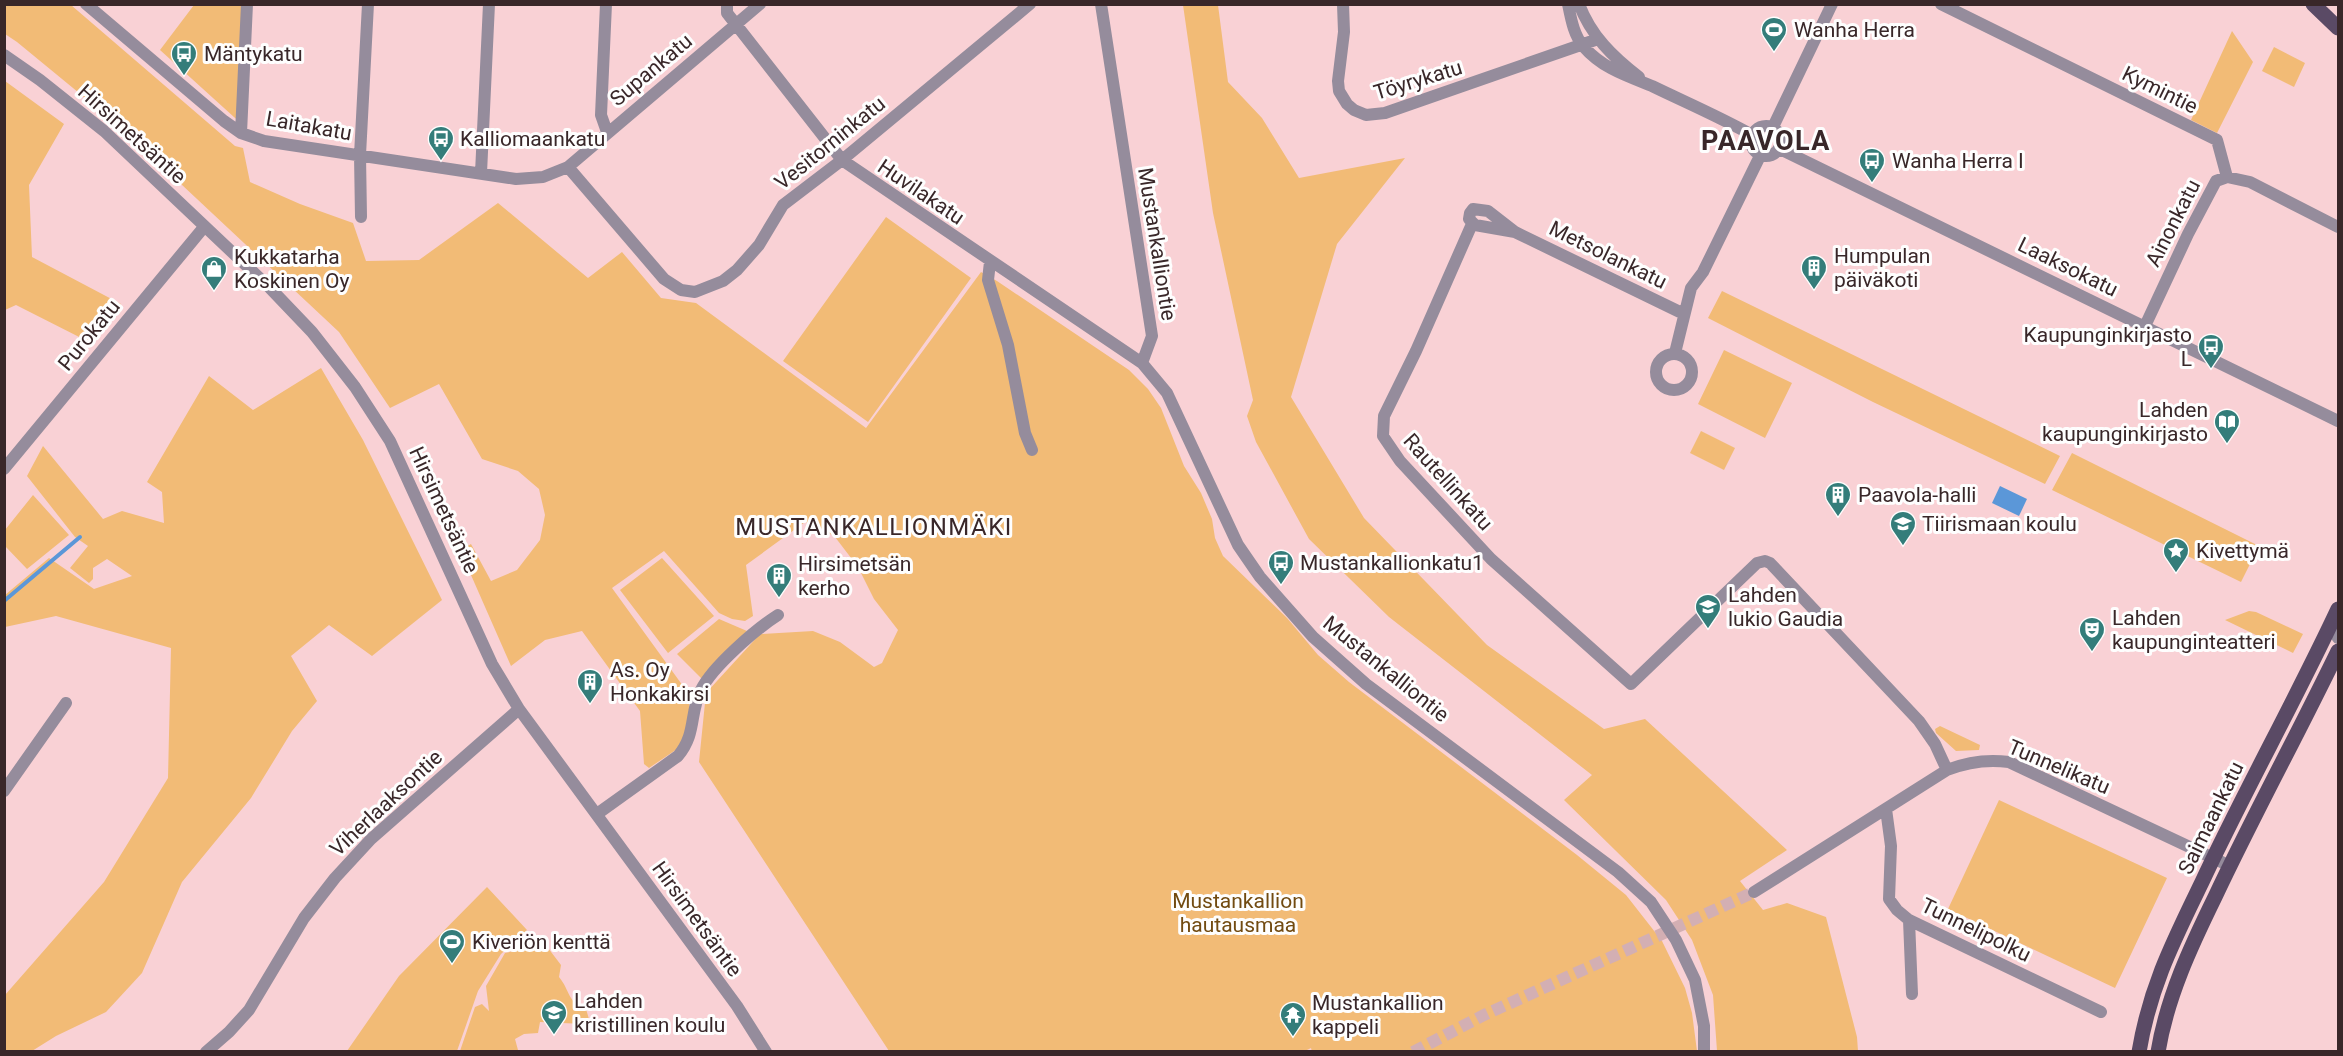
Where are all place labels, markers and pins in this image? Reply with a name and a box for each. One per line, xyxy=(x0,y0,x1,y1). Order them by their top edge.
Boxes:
sports icon: Wanha Herra xyxy=(1759,15,1789,53)
place label: Wanha Herra xyxy=(1794,18,1915,42)
bus stop icon: Mäntykatu xyxy=(169,39,199,77)
place label: Mäntykatu xyxy=(204,42,303,66)
bus stop icon: Kalliomaankatu xyxy=(426,124,456,162)
place label: Kalliomaankatu xyxy=(460,127,605,151)
bus stop icon: Wanha Herra I xyxy=(1857,146,1887,184)
place label: Wanha Herra I xyxy=(1892,149,2024,173)
place label: Humpulan päiväkoti xyxy=(1834,244,1930,292)
place label: Kukkatarha Koskinen Oy xyxy=(234,245,349,293)
building icon: Humpulan päiväkoti xyxy=(1799,253,1829,291)
shop icon: Kukkatarha Koskinen Oy xyxy=(199,254,229,292)
place label: Kaupunginkirjasto L xyxy=(2024,323,2192,371)
bus stop icon: Kaupunginkirjasto L xyxy=(2196,332,2226,370)
place label: Lahden kaupunginkirjasto xyxy=(2042,398,2208,446)
library icon: Lahden kaupunginkirjasto xyxy=(2212,407,2242,445)
building icon: Paavola-halli xyxy=(1823,480,1853,518)
place label: Paavola-halli xyxy=(1858,483,1976,507)
school or university icon: Tiirismaan koulu xyxy=(1888,509,1918,547)
place label: Tiirismaan koulu xyxy=(1922,512,2077,536)
place icon: Kivettymä xyxy=(2161,536,2191,574)
place label: Kivettymä xyxy=(2196,539,2289,563)
bus stop icon: Mustankallionkatu1 xyxy=(1266,548,1296,586)
place label: Mustankallionkatu1 xyxy=(1300,551,1484,575)
place label: Hirsimetsän kerho xyxy=(798,552,911,600)
building icon: Hirsimetsän kerho xyxy=(764,561,794,599)
place label: Lahden lukio Gaudia xyxy=(1728,583,1843,631)
school or university icon: Lahden lukio Gaudia xyxy=(1693,592,1723,630)
place label: Lahden kaupunginteatteri xyxy=(2112,606,2276,654)
theatre icon: Lahden kaupunginteatteri xyxy=(2077,615,2107,653)
place label: As. Oy Honkakirsi xyxy=(610,658,709,706)
building icon: As. Oy Honkakirsi xyxy=(575,667,605,705)
sports icon: Kiveriön kenttä xyxy=(437,927,467,965)
place label: Kiveriön kenttä xyxy=(472,930,611,954)
place label: Lahden kristillinen koulu xyxy=(574,989,725,1037)
place label: Mustankallion kappeli xyxy=(1312,991,1444,1039)
school or university icon: Lahden kristillinen koulu xyxy=(539,998,569,1036)
temple icon: Mustankallion kappeli xyxy=(1278,1000,1308,1038)

